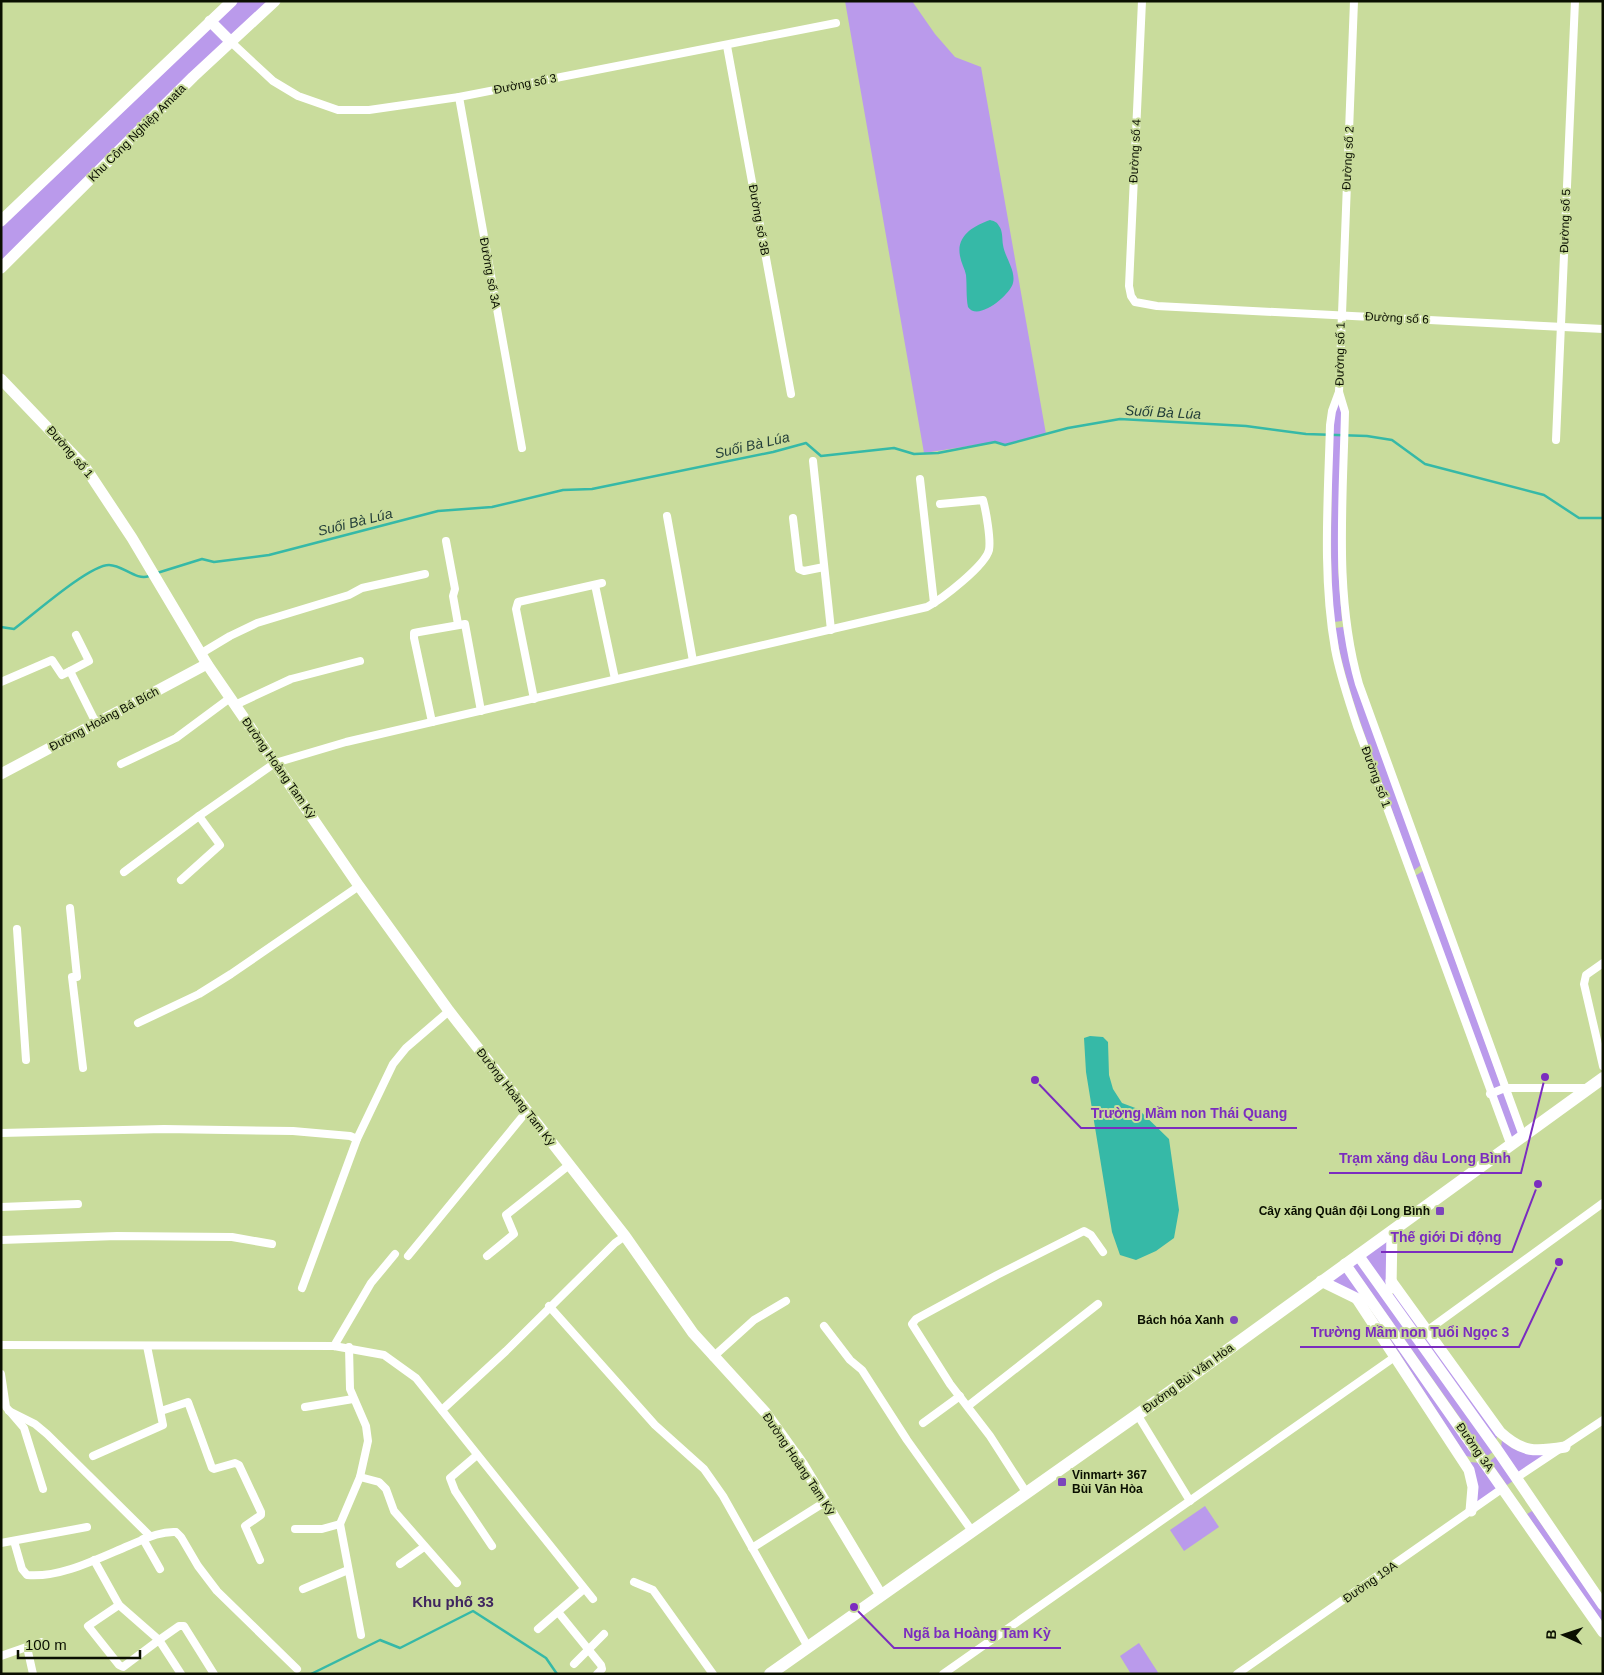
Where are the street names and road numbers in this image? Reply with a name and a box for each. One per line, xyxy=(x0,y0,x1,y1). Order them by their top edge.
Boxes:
street label: Đường số 3 xyxy=(492,71,558,97)
street label: Khu Công Nghiệp Amata xyxy=(85,81,189,185)
street label: Đường số 4 xyxy=(1126,118,1144,183)
street label: Đường số 2 xyxy=(1339,125,1357,190)
street label: Đường số 3B xyxy=(746,183,772,257)
street label: Đường số 5 xyxy=(1557,188,1573,253)
street label: Đường số 3A xyxy=(477,236,503,310)
street label: Đường số 6 xyxy=(1365,309,1430,327)
street label: Đường số 1 xyxy=(1332,322,1348,386)
street label: Đường số 1 xyxy=(44,423,96,481)
street label: Đường Hoàng Bá Bích xyxy=(47,684,161,754)
street label: Đường Hoàng Tam Kỳ xyxy=(239,715,319,821)
street label: Đường số 1 xyxy=(1358,745,1394,810)
street label: Đường Hoàng Tam Kỳ xyxy=(474,1046,558,1148)
street label: Đường Bùi Văn Hòa xyxy=(1140,1340,1236,1416)
street label: Đường Hoàng Tam Kỳ xyxy=(760,1410,838,1518)
street label: Đường 3A xyxy=(1453,1420,1497,1474)
street label: Đường 19A xyxy=(1340,1558,1400,1606)

